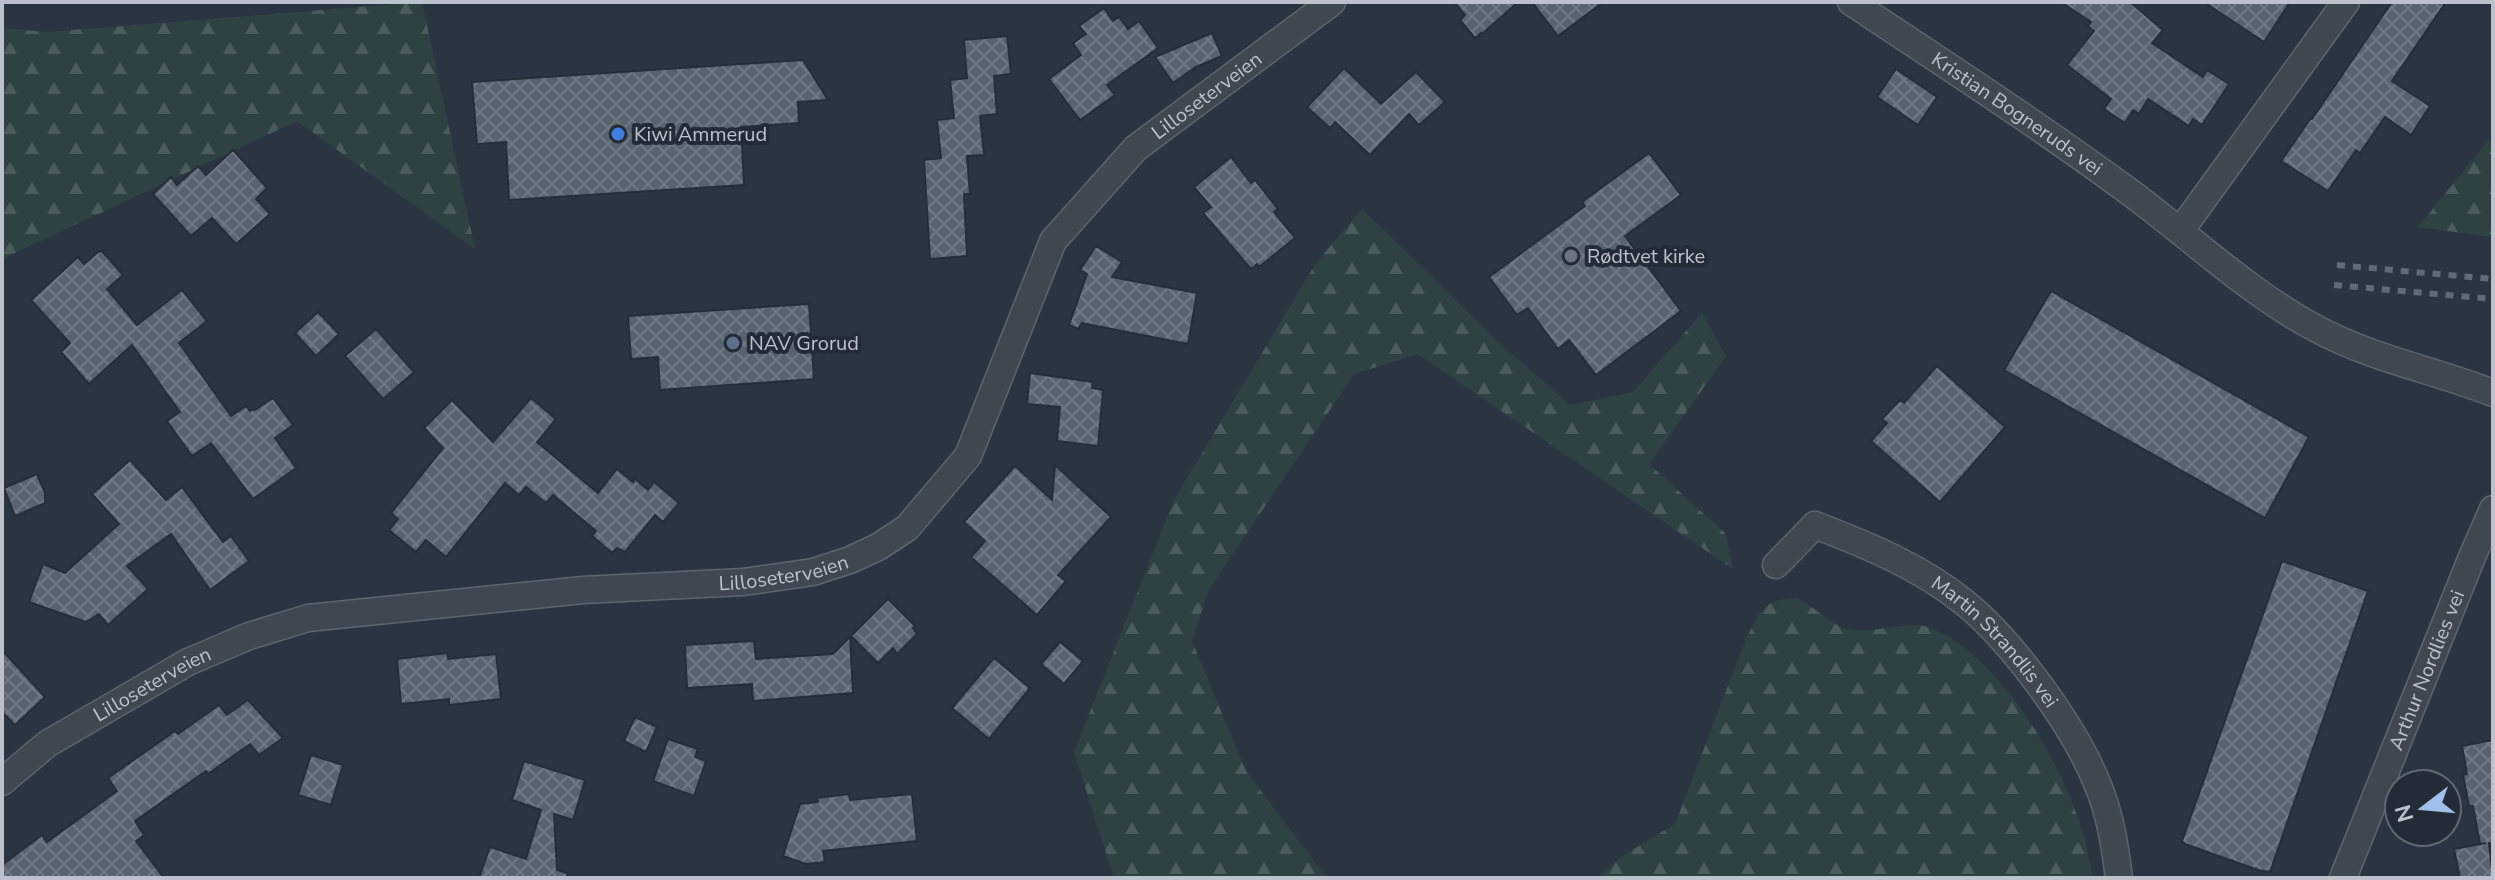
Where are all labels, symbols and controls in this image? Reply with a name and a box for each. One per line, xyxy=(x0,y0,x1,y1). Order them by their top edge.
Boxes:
street label: Lilloseterveien xyxy=(1146,45,1267,146)
street label: Kristian Bogneruds vei xyxy=(1926,45,2108,181)
place label: Kiwi Ammerud xyxy=(634,121,767,148)
marker: Kiwi Ammerud xyxy=(609,125,627,143)
place label: Rødtvet kirke xyxy=(1587,243,1705,270)
marker: Rødtvet kirke xyxy=(1562,247,1580,265)
place label: NAV Grorud xyxy=(749,330,859,357)
marker: NAV Grorud xyxy=(724,334,742,352)
street label: Lilloseterveien xyxy=(718,548,852,597)
street label: Martin Strandlis vei xyxy=(1926,569,2065,713)
street label: Arthur Nordlies vei xyxy=(2382,586,2471,754)
street label: Lilloseterveien xyxy=(88,640,215,728)
north arrow xyxy=(2383,768,2463,848)
text: N xyxy=(2388,801,2421,825)

